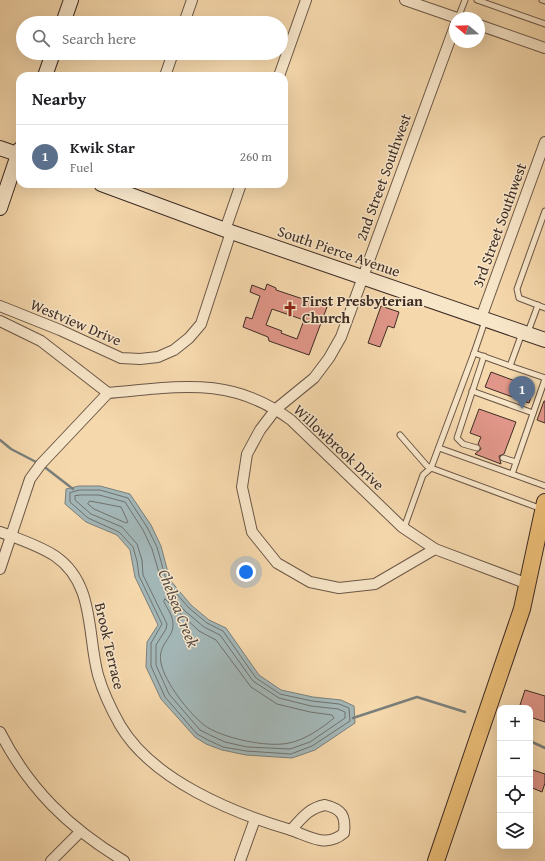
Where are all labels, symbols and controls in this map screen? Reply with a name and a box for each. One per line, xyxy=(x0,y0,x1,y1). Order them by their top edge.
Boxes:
north arrow xyxy=(449,12,485,48)
search box xyxy=(16,16,288,60)
icon: search xyxy=(30,27,52,49)
text: Search here xyxy=(62,28,136,49)
text: Nearby xyxy=(32,86,86,111)
street label: 2nd Street Southwest xyxy=(350,110,416,243)
text: Kwik Star xyxy=(70,137,135,158)
text: 1 xyxy=(42,147,48,166)
text: 260 m xyxy=(240,147,272,166)
text: Fuel xyxy=(70,158,93,177)
street label: 3rd Street Southwest xyxy=(467,159,532,290)
street label: South Pierce Avenue xyxy=(275,220,403,282)
place label: First Presbyterian Church xyxy=(302,290,423,328)
street label: Westview Drive xyxy=(27,293,125,351)
church icon: First Presbyterian Church xyxy=(281,300,299,318)
pin: 1 xyxy=(509,376,535,409)
street label: Willowbrook Drive xyxy=(289,399,389,495)
your location xyxy=(236,562,256,582)
water label: Chelsea Creek xyxy=(152,565,206,652)
street label: Brook Terrace xyxy=(90,600,130,692)
map controls xyxy=(497,705,533,849)
button: + xyxy=(497,705,533,741)
button: − xyxy=(497,741,533,777)
button: locate xyxy=(497,777,533,813)
button: layers xyxy=(497,813,533,849)

